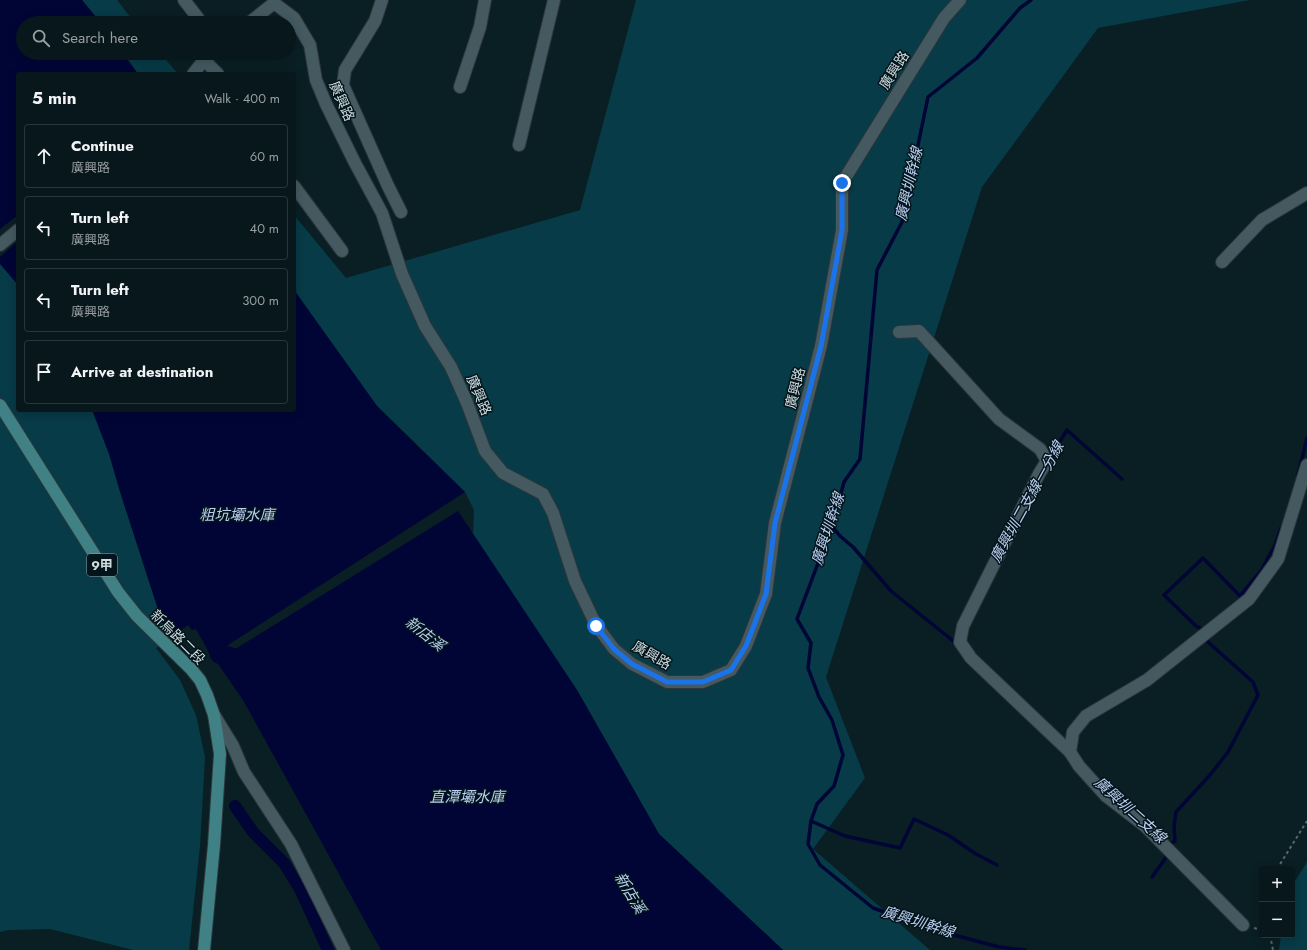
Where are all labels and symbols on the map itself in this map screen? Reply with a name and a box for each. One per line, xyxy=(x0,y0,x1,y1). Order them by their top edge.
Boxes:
street label: 廣興路 xyxy=(874,47,914,93)
street label: 廣興路 xyxy=(324,78,360,124)
water label: 廣興圳幹線 xyxy=(890,143,929,223)
route end xyxy=(833,174,851,192)
street label: 廣興路 xyxy=(780,365,810,411)
street label: 廣興路 xyxy=(462,372,496,418)
water label: 廣興圳二支線一分線 xyxy=(985,436,1070,566)
water label: 廣興圳幹線 xyxy=(806,488,851,568)
water label: 粗坑壩水庫 xyxy=(199,504,277,526)
road number: 9甲 xyxy=(87,554,117,576)
street label: 新烏路二段 xyxy=(146,605,210,669)
water label: 新店溪 xyxy=(400,611,451,658)
route start xyxy=(587,617,605,635)
street label: 廣興路 xyxy=(629,636,675,674)
water label: 廣興圳二支線 xyxy=(1089,772,1172,850)
water label: 直潭壩水庫 xyxy=(429,786,507,808)
water label: 新店溪 xyxy=(609,868,652,920)
water label: 廣興圳幹線 xyxy=(879,901,959,944)

